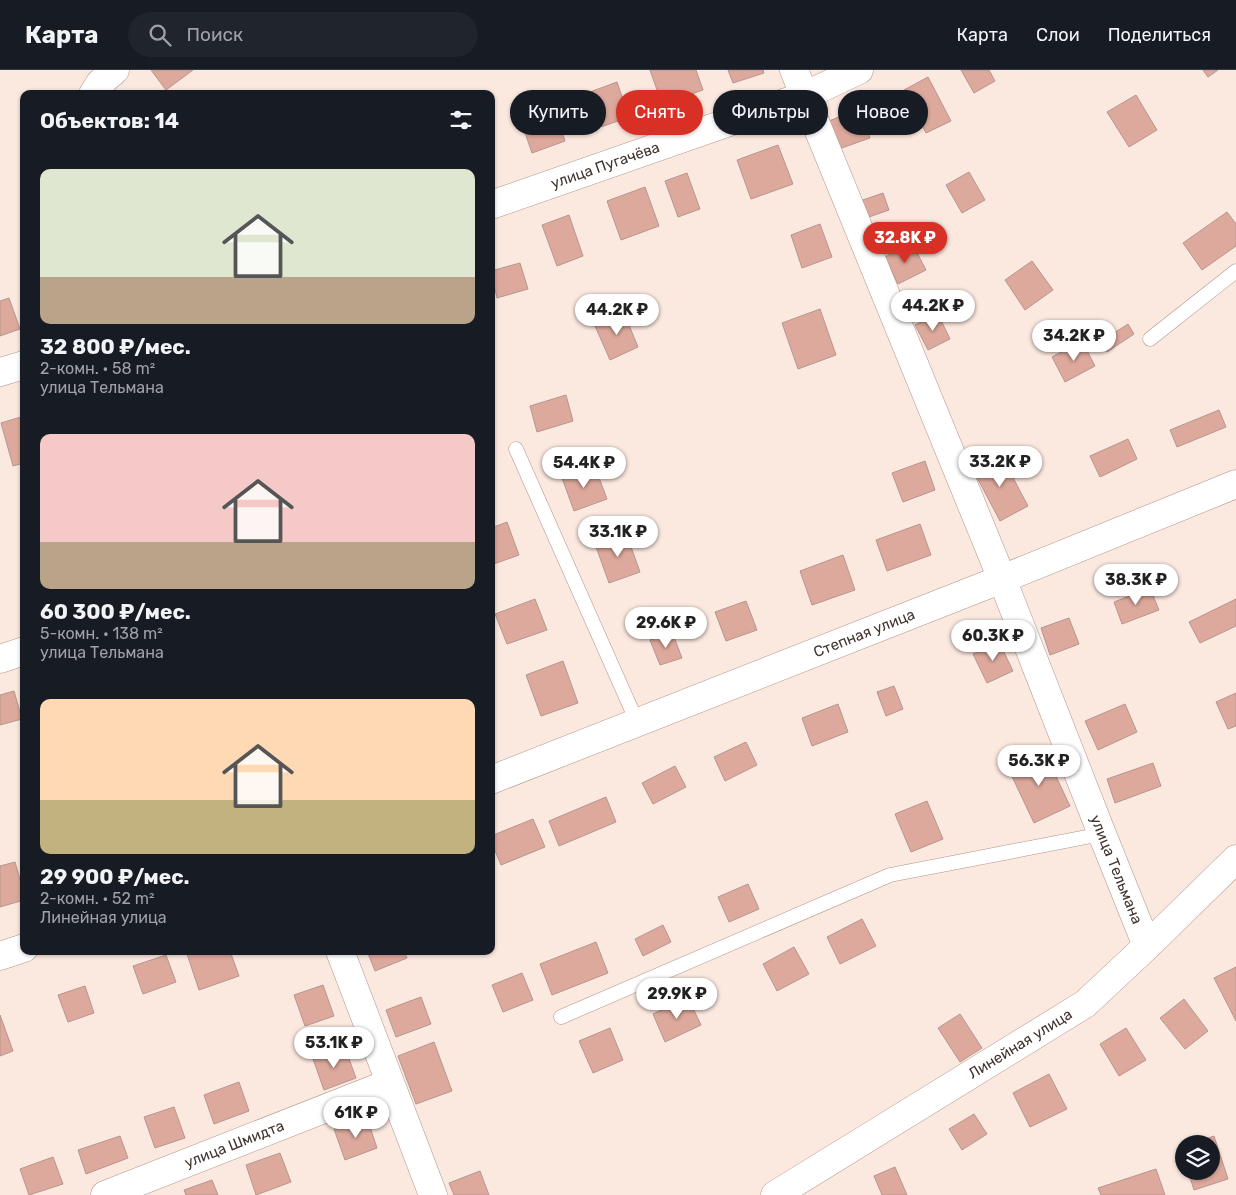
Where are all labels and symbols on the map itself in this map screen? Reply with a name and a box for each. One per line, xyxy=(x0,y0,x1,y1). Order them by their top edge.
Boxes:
street label: улица Пугачёва xyxy=(549,138,662,192)
pin: 32.8K ₽ xyxy=(859,222,951,264)
pin: 44.2K ₽ xyxy=(887,290,979,332)
pin: 44.2K ₽ xyxy=(571,294,663,336)
pin: 34.2K ₽ xyxy=(1028,320,1120,362)
pin: 54.4K ₽ xyxy=(538,446,630,489)
pin: 33.2K ₽ xyxy=(954,446,1046,488)
pin: 33.1K ₽ xyxy=(572,516,664,558)
pin: 38.3K ₽ xyxy=(1090,564,1182,606)
street label: Степная улица xyxy=(811,605,917,661)
pin: 29.6K ₽ xyxy=(620,606,712,649)
pin: 60.3K ₽ xyxy=(947,620,1039,662)
pin: 56.3K ₽ xyxy=(993,744,1085,787)
street label: улица Тельмана xyxy=(1086,812,1146,927)
pin: 29.9K ₽ xyxy=(631,978,723,1020)
street label: Линейная улица xyxy=(965,1005,1076,1083)
pin: 53.1K ₽ xyxy=(288,1026,380,1069)
pin: 61K ₽ xyxy=(321,1096,391,1139)
street label: улица Шмидта xyxy=(182,1116,287,1172)

